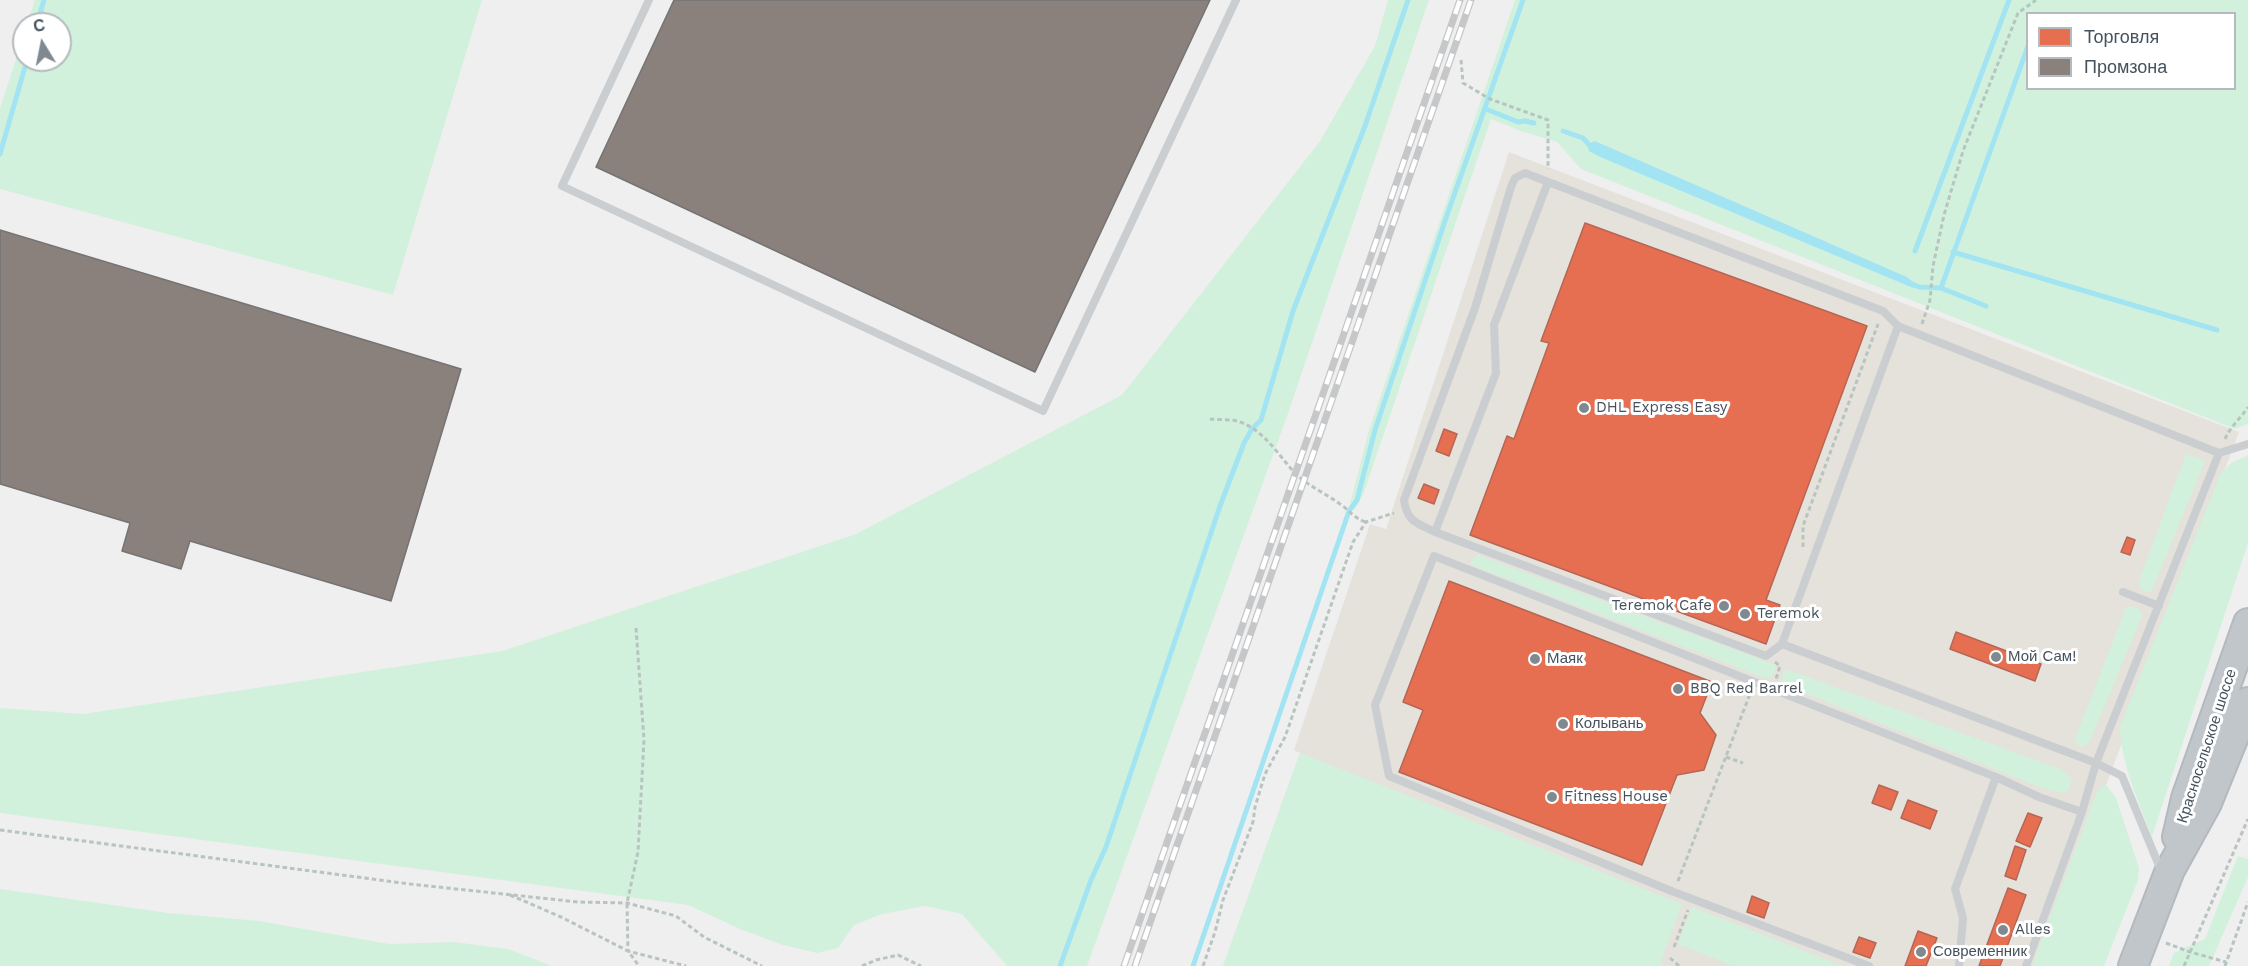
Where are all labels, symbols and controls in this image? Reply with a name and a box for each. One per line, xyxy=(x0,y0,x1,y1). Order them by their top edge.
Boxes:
north arrow xyxy=(12,12,72,72)
legend xyxy=(2026,12,2236,90)
text: С xyxy=(32,15,46,36)
text: Торговля xyxy=(2084,26,2159,47)
text: Промзона xyxy=(2084,56,2167,77)
place label: DHL Express Easy xyxy=(1596,399,1728,417)
marker: DHL Express Easy xyxy=(1577,401,1591,415)
place label: Teremok Cafe xyxy=(1611,597,1712,615)
marker: Teremok Cafe xyxy=(1717,599,1731,613)
place label: Teremok xyxy=(1757,605,1819,623)
marker: Teremok xyxy=(1738,607,1752,621)
place label: Мой Сам! xyxy=(2008,648,2076,666)
place label: Маяк xyxy=(1547,650,1583,668)
marker: Мой Сам! xyxy=(1989,650,2003,664)
marker: Маяк xyxy=(1528,652,1542,666)
street label: Красносельское шоссе xyxy=(2174,667,2240,825)
place label: BBQ Red Barrel xyxy=(1690,680,1802,698)
marker: BBQ Red Barrel xyxy=(1671,682,1685,696)
place label: Колывань xyxy=(1575,715,1644,733)
marker: Колывань xyxy=(1556,717,1570,731)
place label: Fitness House xyxy=(1564,788,1668,806)
marker: Fitness House xyxy=(1545,790,1559,804)
place label: Alles xyxy=(2015,921,2051,939)
marker: Alles xyxy=(1996,923,2010,937)
place label: Современник xyxy=(1933,943,2027,961)
marker: Современник xyxy=(1914,945,1928,959)

